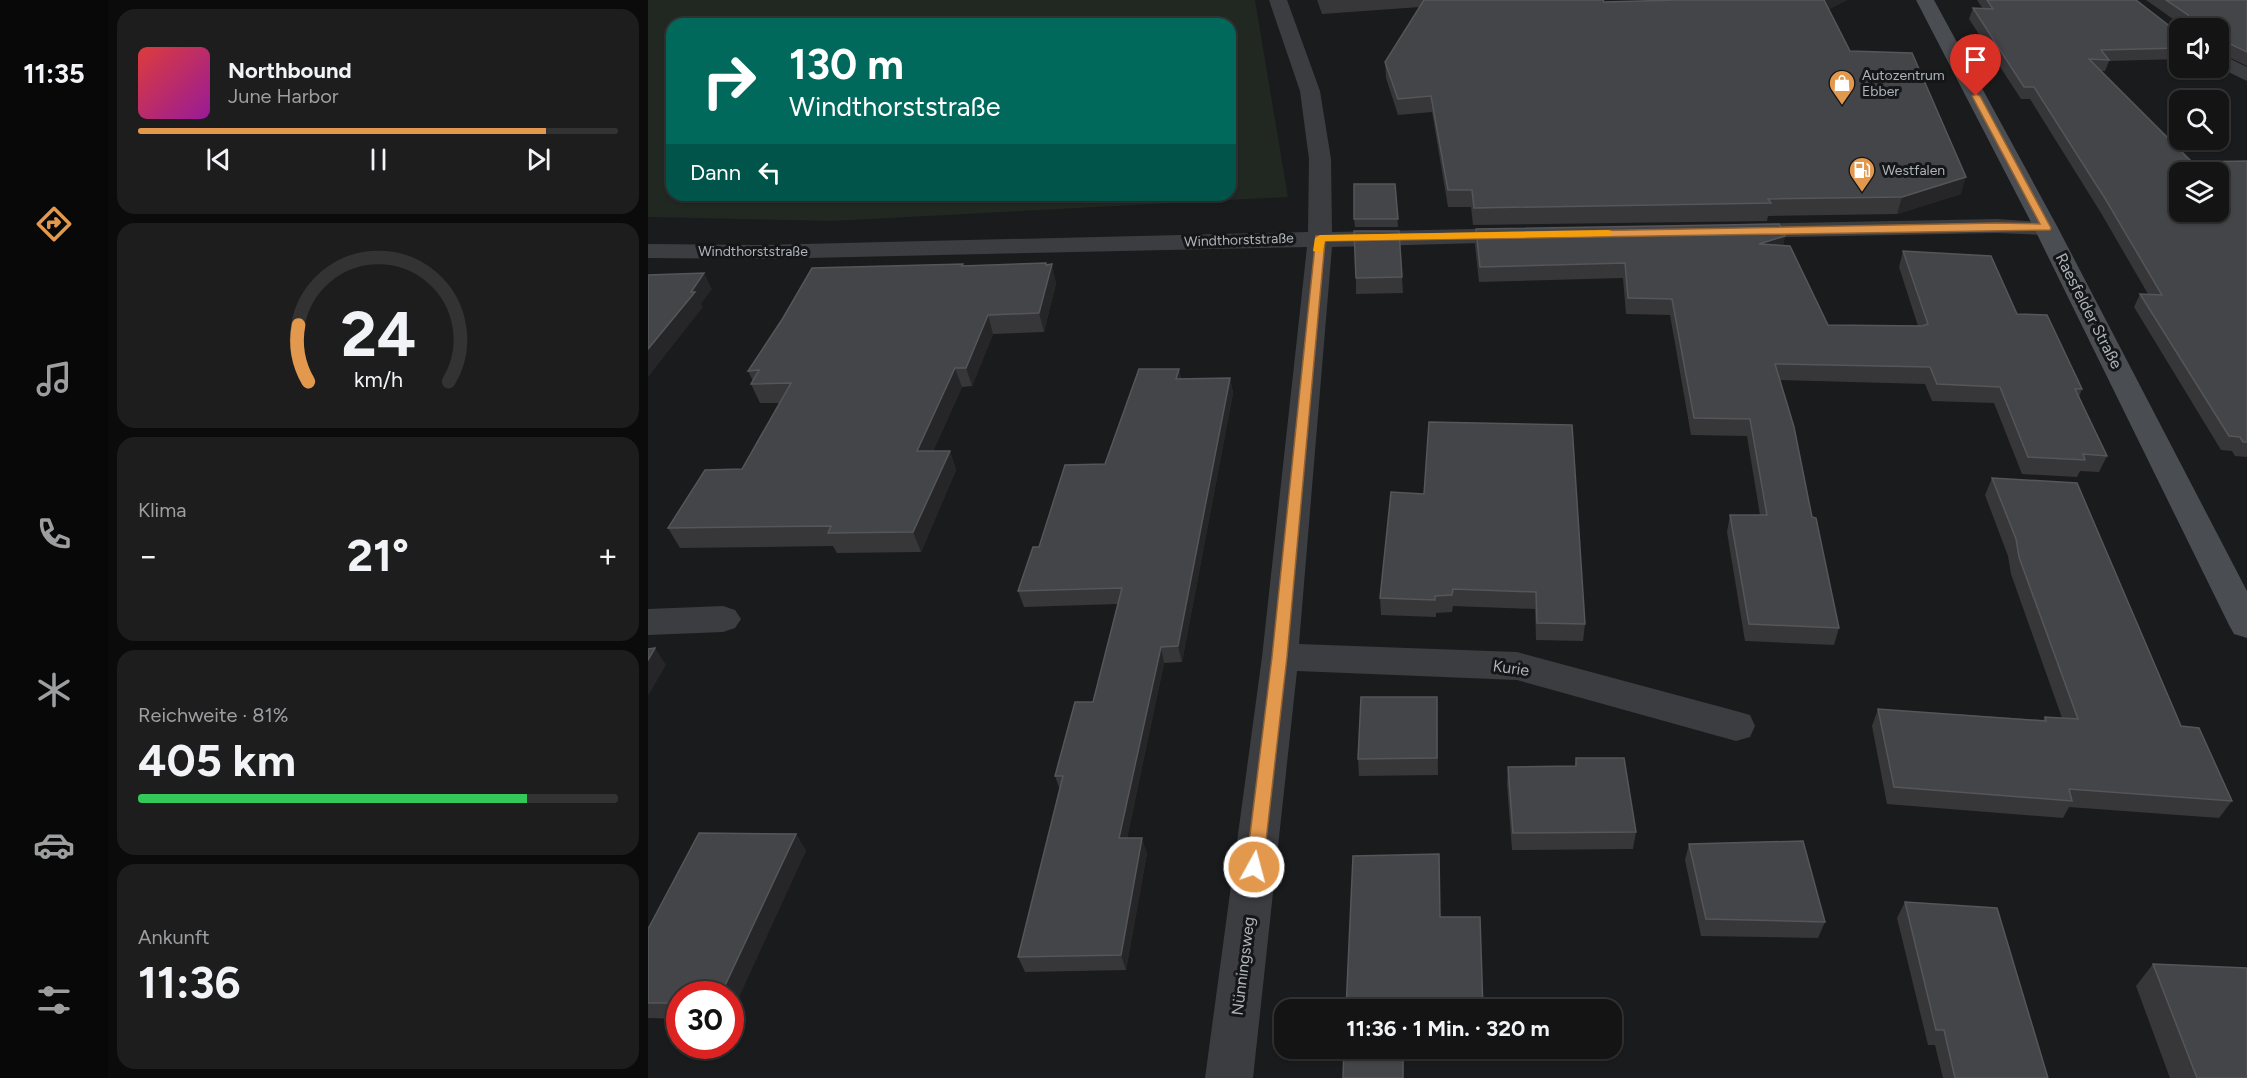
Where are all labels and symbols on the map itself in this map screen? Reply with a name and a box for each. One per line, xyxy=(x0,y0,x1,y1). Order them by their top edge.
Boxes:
pin xyxy=(1950,34,2001,96)
place label: Autozentrum Ebber xyxy=(1862,67,1945,100)
shop icon: Autozentrum Ebber xyxy=(1827,68,1857,106)
fuel station icon: Westfalen xyxy=(1847,155,1877,193)
place label: Westfalen xyxy=(1882,162,1945,179)
street label: Windthorststraße xyxy=(1184,230,1294,250)
street label: Windthorststraße xyxy=(698,243,808,260)
street label: Raesfelder Straße xyxy=(2052,250,2126,372)
street label: Kurie xyxy=(1492,656,1531,680)
position arrow xyxy=(1222,835,1286,899)
street label: Nünningsweg xyxy=(1228,916,1258,1016)
speed limit sign: 30 xyxy=(666,981,744,1059)

